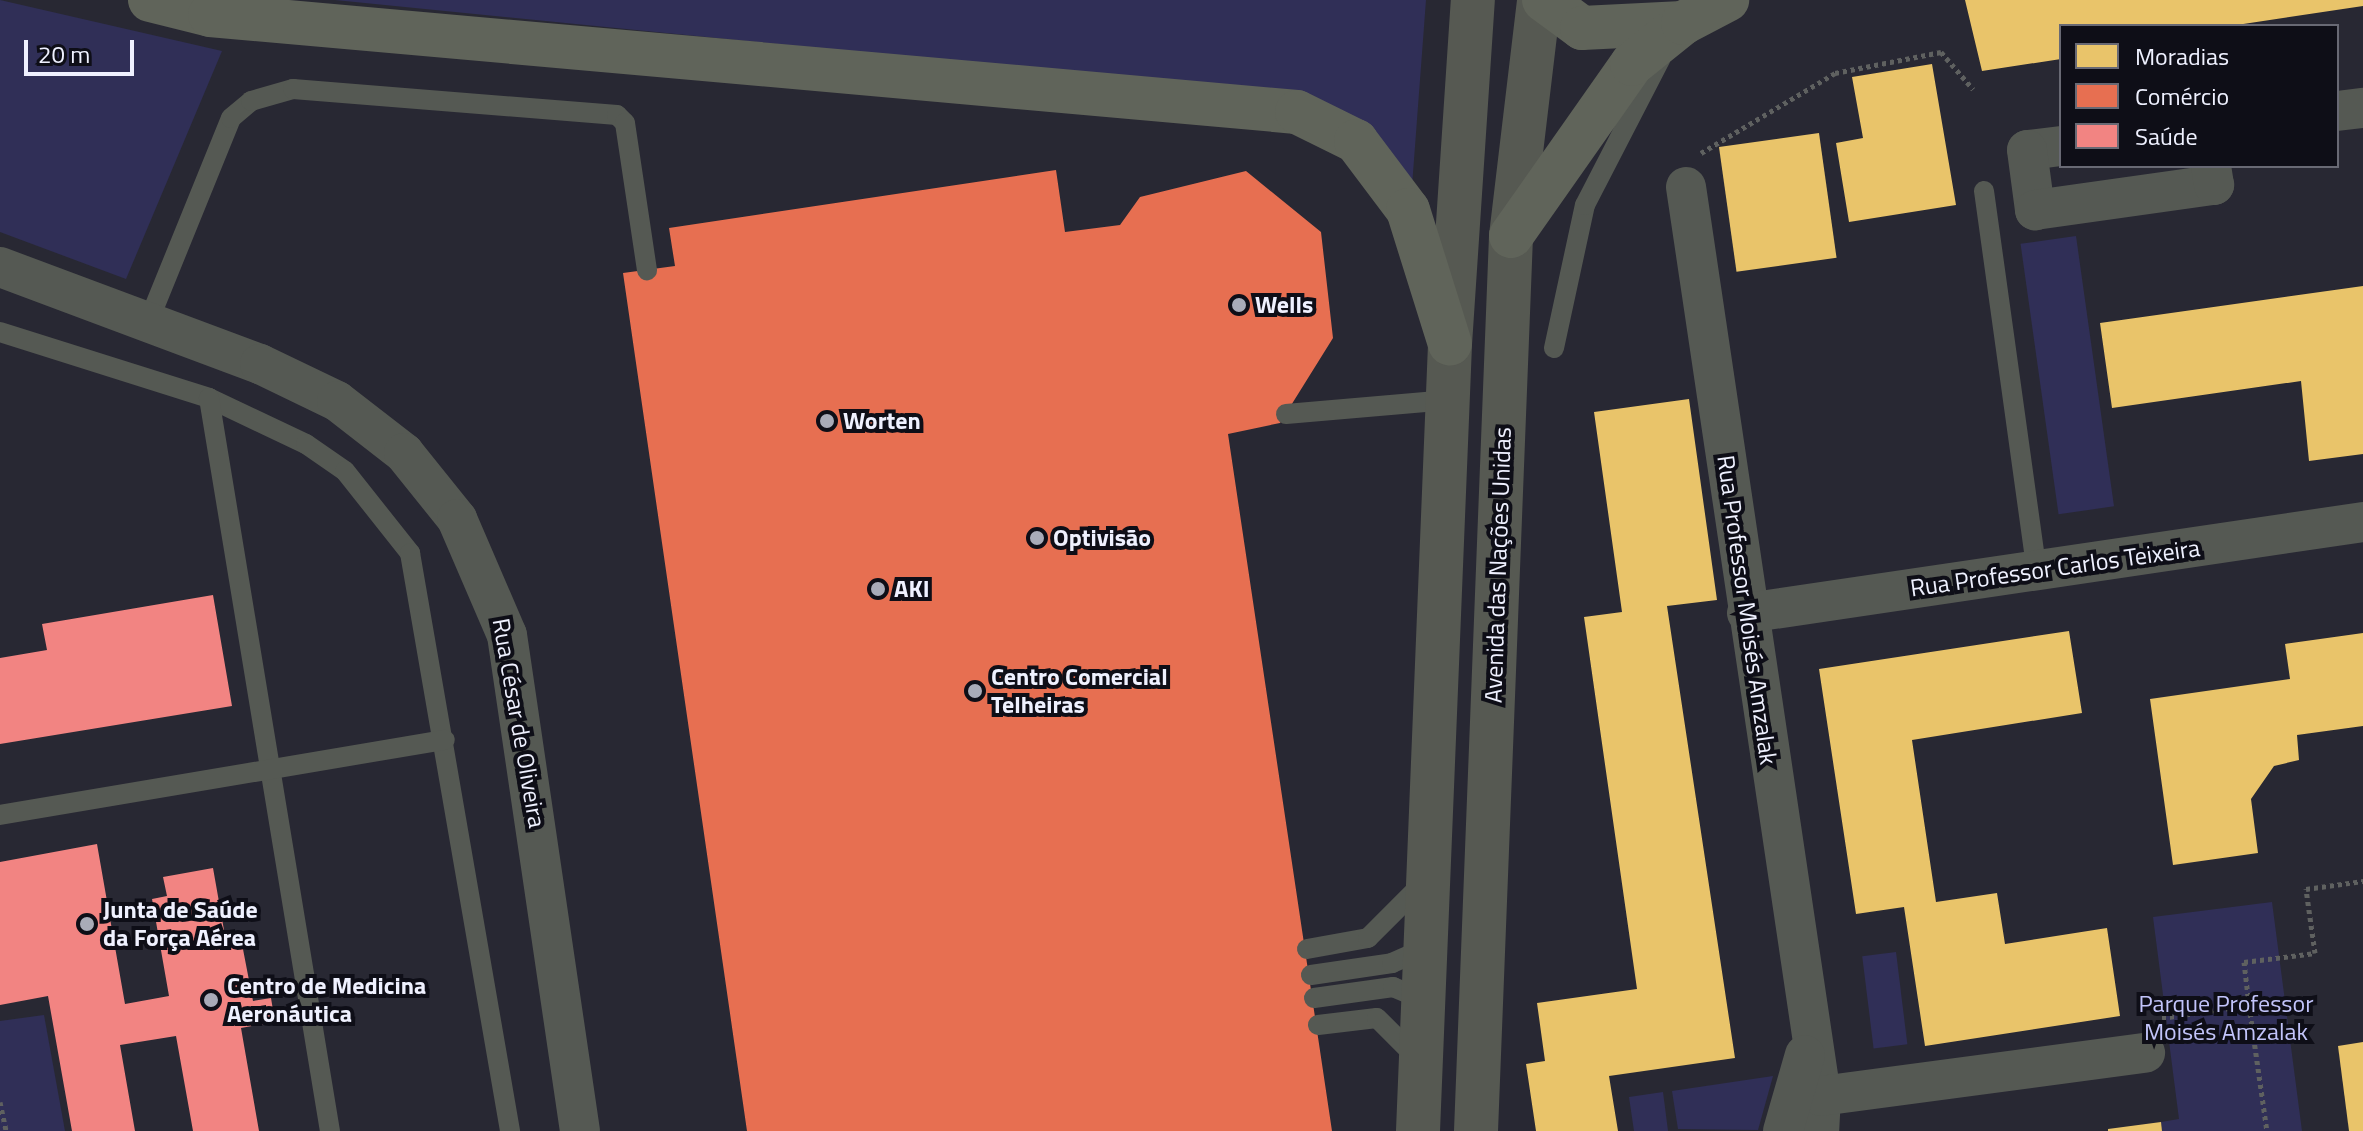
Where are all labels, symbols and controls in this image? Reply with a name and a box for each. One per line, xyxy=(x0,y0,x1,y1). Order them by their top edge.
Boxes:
scale bar xyxy=(28,24,138,74)
legend xyxy=(2059,24,2339,168)
text: 20 m xyxy=(38,36,90,72)
text: Moradias xyxy=(2135,38,2229,74)
text: Comércio xyxy=(2135,78,2229,114)
text: Saúde xyxy=(2135,118,2198,154)
place label: Wells xyxy=(1255,291,1313,319)
marker: Wells xyxy=(1230,296,1248,314)
place label: Worten xyxy=(843,407,921,435)
marker: Worten xyxy=(818,412,836,430)
street label: Avenida das Nações Unidas xyxy=(1479,427,1517,703)
street label: Rua Professor Moisés Amzalak xyxy=(1711,453,1783,767)
place label: Optivisão xyxy=(1053,524,1151,552)
marker: Optivisão xyxy=(1028,529,1046,547)
street label: Rua Professor Carlos Teixeira xyxy=(1908,533,2202,603)
place label: AKI xyxy=(894,575,930,603)
marker: AKI xyxy=(869,580,887,598)
street label: Rua César de Oliveira xyxy=(486,616,552,830)
place label: Centro Comercial Telheiras xyxy=(991,663,1168,719)
marker: Centro Comercial Telheiras xyxy=(966,682,984,700)
place label: Junta de Saúde da Força Aérea xyxy=(103,896,258,952)
marker: Junta de Saúde da Força Aérea xyxy=(78,915,96,933)
place label: Centro de Medicina Aeronáutica xyxy=(227,972,426,1028)
park label: Parque Professor Moisés Amzalak xyxy=(2138,990,2314,1046)
marker: Centro de Medicina Aeronáutica xyxy=(202,991,220,1009)

